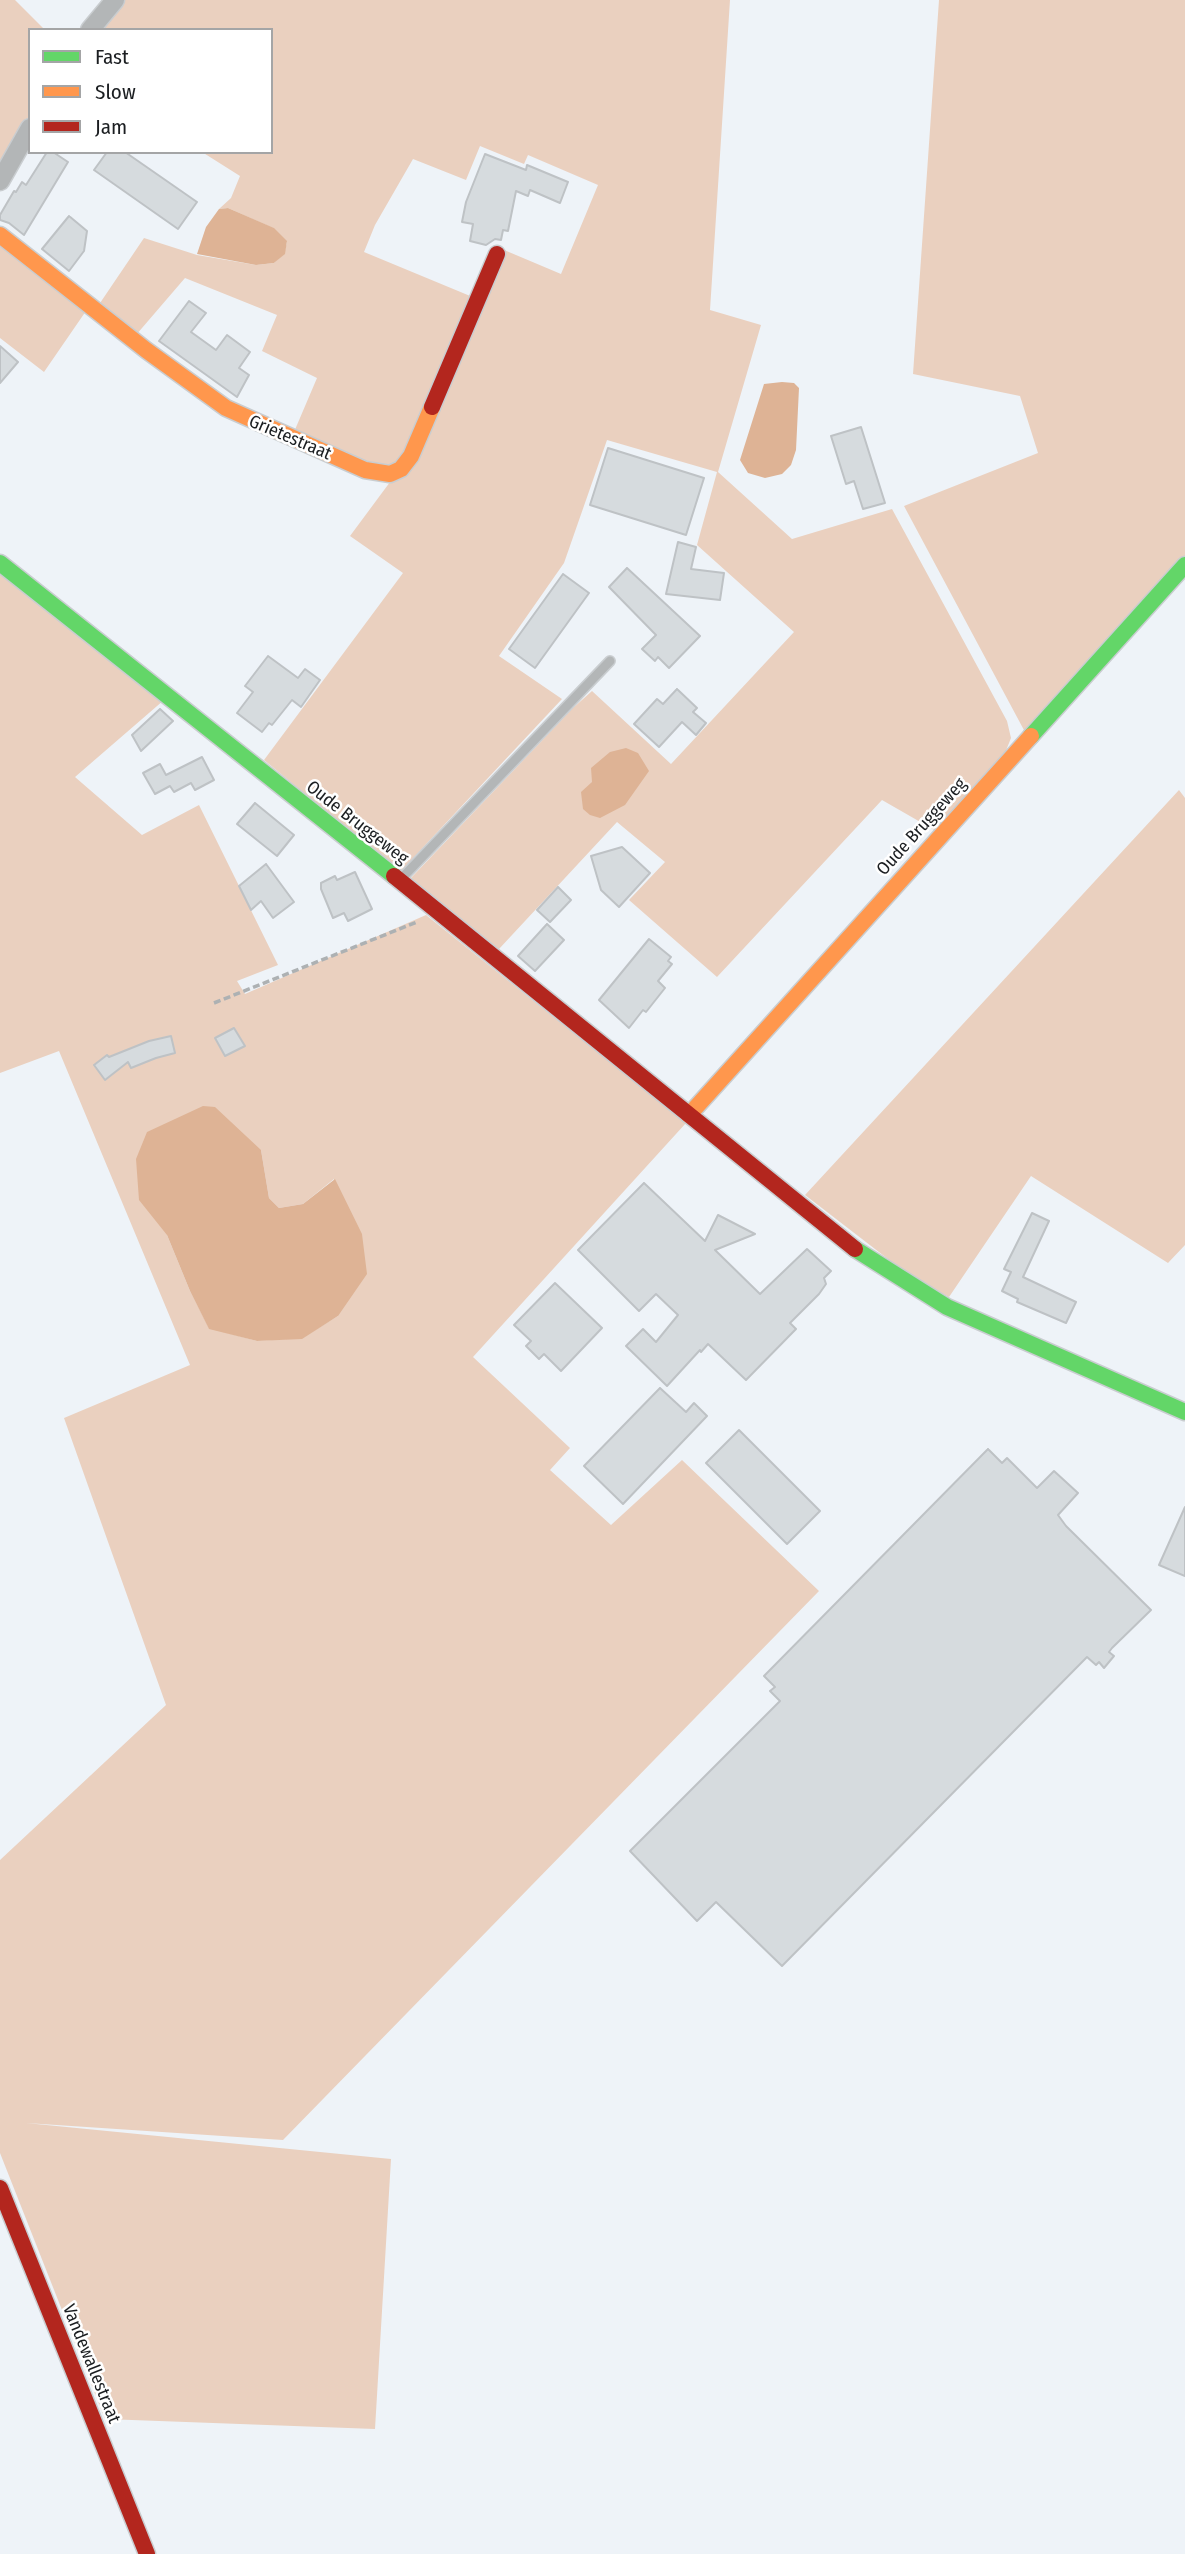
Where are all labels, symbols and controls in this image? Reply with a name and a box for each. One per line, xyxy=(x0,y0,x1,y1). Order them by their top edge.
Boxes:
legend xyxy=(28,28,273,154)
text: Fast xyxy=(95,44,129,70)
text: Slow xyxy=(95,79,136,105)
text: Jam xyxy=(95,114,127,140)
street label: Grietestraat xyxy=(246,411,334,465)
street label: Oude Bruggeweg xyxy=(873,774,971,880)
street label: Oude Bruggeweg xyxy=(302,776,412,870)
street label: Vandewallestraat xyxy=(57,2301,125,2427)

